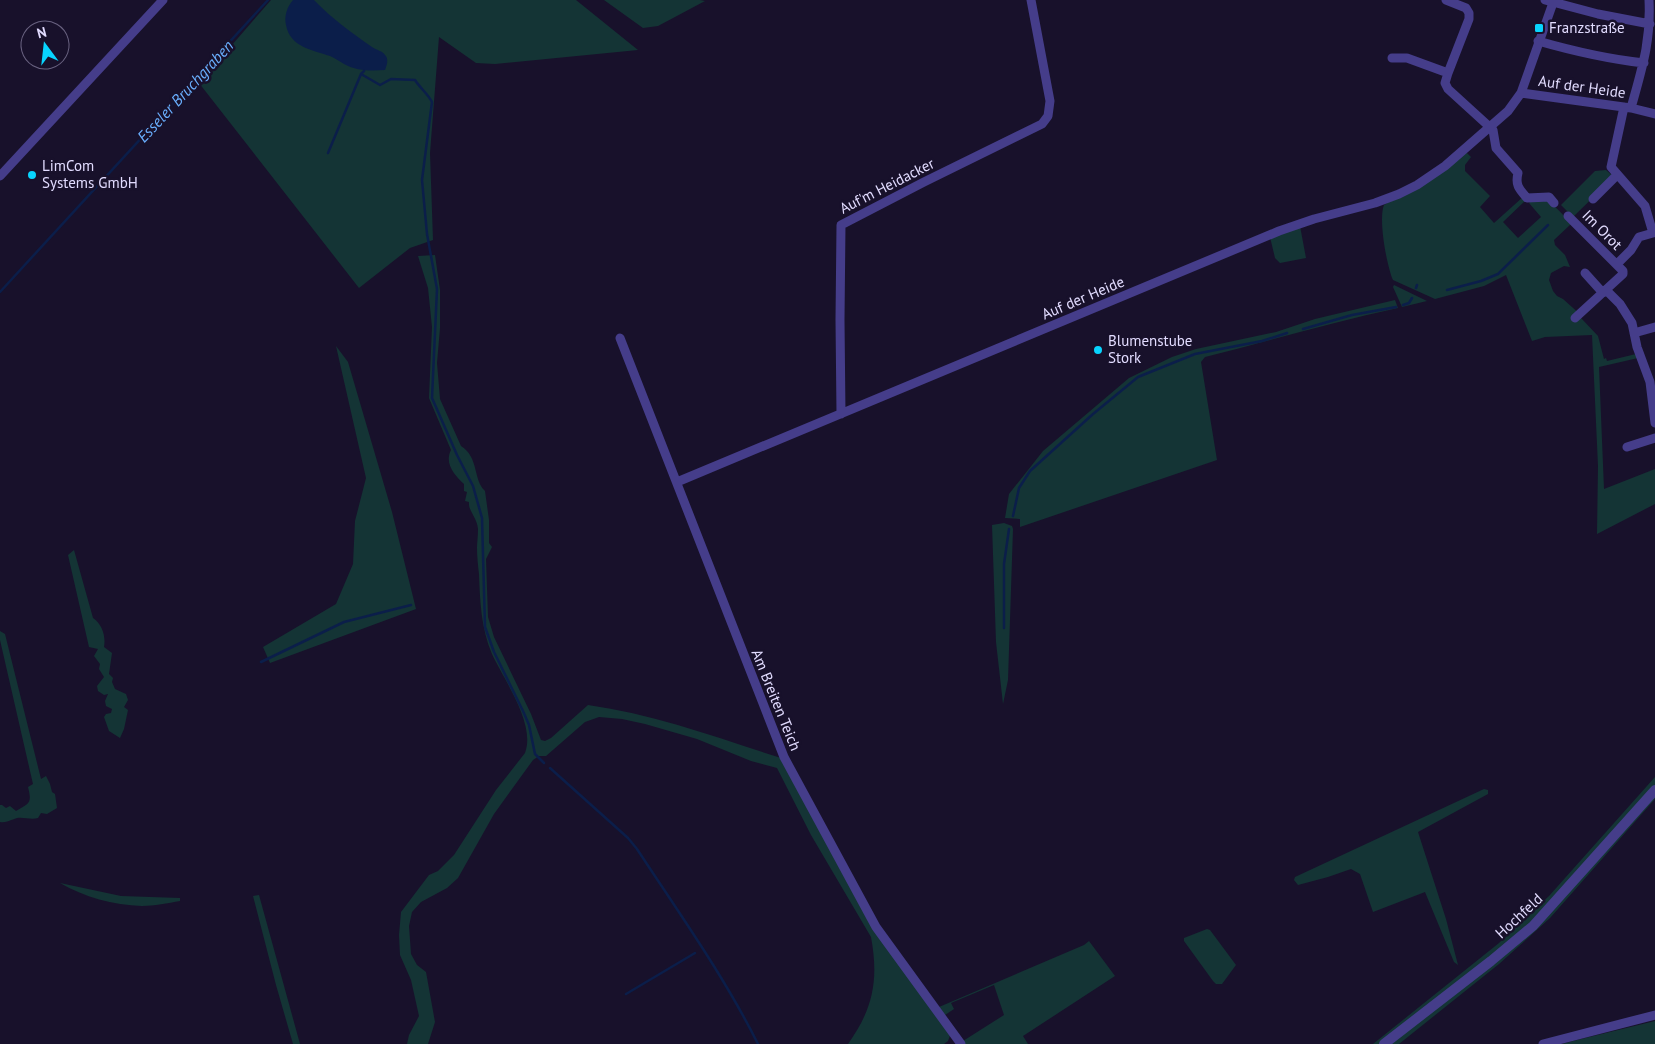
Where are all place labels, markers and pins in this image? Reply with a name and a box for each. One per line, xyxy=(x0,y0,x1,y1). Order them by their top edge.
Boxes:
place label: Franzstraße xyxy=(1549,18,1625,37)
marker: Franzstraße xyxy=(1533,22,1545,34)
place label: LimCom Systems GmbH xyxy=(42,156,138,192)
marker: LimCom Systems GmbH xyxy=(26,169,38,181)
place label: Blumenstube Stork xyxy=(1108,331,1192,367)
marker: Blumenstube Stork xyxy=(1092,344,1104,356)

